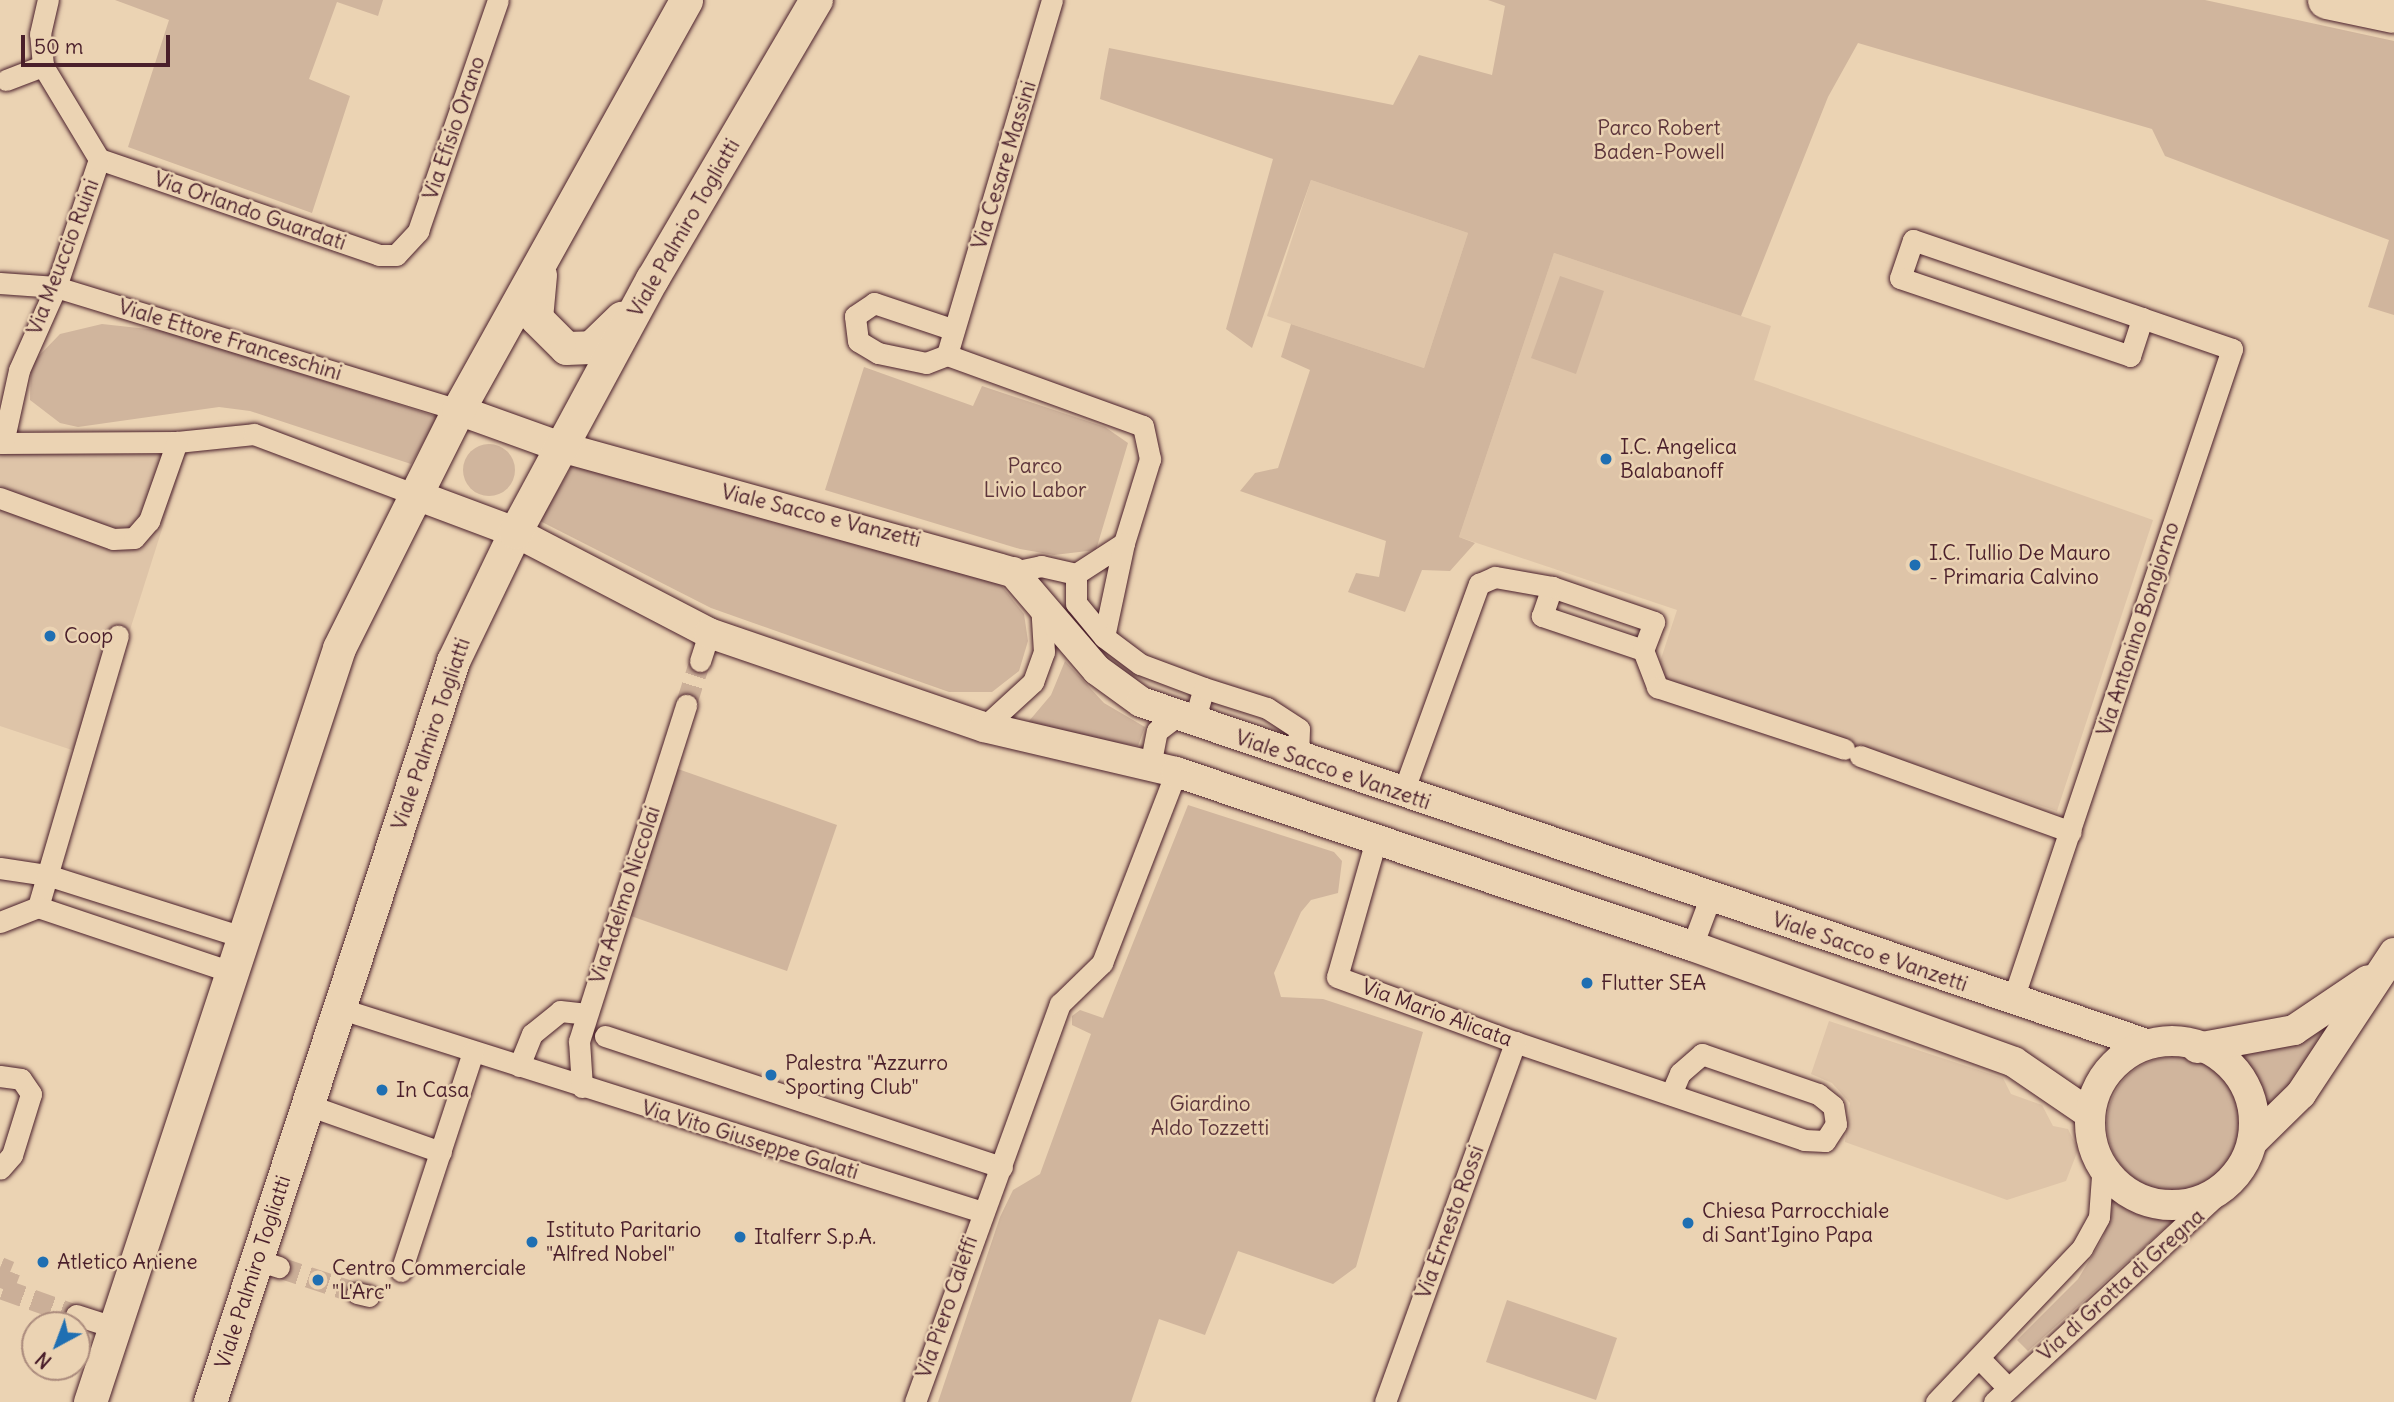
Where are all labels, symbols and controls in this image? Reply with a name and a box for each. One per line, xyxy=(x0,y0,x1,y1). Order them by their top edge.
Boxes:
scale bar xyxy=(24,21,173,65)
text: 50 m xyxy=(34,33,83,60)
street label: Via Efisio Orano xyxy=(418,53,490,203)
street label: Via Cesare Massini xyxy=(966,78,1042,252)
park label: Parco Robert Baden-Powell xyxy=(1593,115,1725,165)
street label: Viale Palmiro Togliatti xyxy=(623,135,745,321)
street label: Via Orlando Guardati xyxy=(151,166,349,256)
street label: Via Meuccio Ruini xyxy=(22,175,104,339)
street label: Viale Ettore Franceschini xyxy=(115,294,345,386)
place label: I.C. Angelica Balabanoff xyxy=(1620,434,1737,484)
marker: I.C. Angelica Balabanoff xyxy=(1598,451,1614,467)
park label: Parco Livio Labor xyxy=(983,453,1087,503)
street label: Viale Sacco e Vanzetti xyxy=(719,479,923,553)
street label: Via Antonino Bongiorno xyxy=(2091,519,2185,739)
place label: I.C. Tullio De Mauro - Primaria Calvino xyxy=(1929,540,2110,590)
marker: I.C. Tullio De Mauro - Primaria Calvino xyxy=(1907,557,1923,573)
place label: Coop xyxy=(64,623,113,649)
marker: Coop xyxy=(42,628,58,644)
street label: Viale Palmiro Togliatti xyxy=(386,635,476,833)
street label: Viale Sacco e Vanzetti xyxy=(1232,725,1434,815)
street label: Via Adelmo Niccolai xyxy=(584,803,666,987)
street label: Viale Sacco e Vanzetti xyxy=(1769,907,1971,997)
place label: Flutter SEA xyxy=(1601,970,1706,996)
street label: Via Mario Alicata xyxy=(1358,974,1516,1052)
marker: Flutter SEA xyxy=(1579,975,1595,991)
place label: Palestra "Azzurro Sporting Club" xyxy=(785,1050,948,1100)
marker: Palestra "Azzurro Sporting Club" xyxy=(763,1067,779,1083)
place label: In Casa xyxy=(396,1077,469,1103)
marker: In Casa xyxy=(374,1082,390,1098)
park label: Giardino Aldo Tozzetti xyxy=(1151,1091,1269,1141)
street label: Via Vito Giuseppe Galati xyxy=(639,1095,861,1185)
street label: Via Ernesto Rossi xyxy=(1411,1142,1489,1302)
street label: Viale Palmiro Togliatti xyxy=(210,1172,296,1372)
place label: Chiesa Parrocchiale di Sant'Igino Papa xyxy=(1702,1198,1889,1248)
street label: Via di Grotta di Gregna xyxy=(2032,1204,2210,1366)
marker: Chiesa Parrocchiale di Sant'Igino Papa xyxy=(1680,1215,1696,1231)
place label: Istituto Paritario "Alfred Nobel" xyxy=(546,1217,701,1267)
place label: Italferr S.p.A. xyxy=(754,1224,876,1250)
marker: Italferr S.p.A. xyxy=(732,1229,748,1245)
street label: Via Piero Caleffi xyxy=(911,1233,983,1381)
marker: Istituto Paritario "Alfred Nobel" xyxy=(524,1234,540,1250)
place label: Atletico Aniene xyxy=(57,1249,198,1275)
marker: Atletico Aniene xyxy=(35,1254,51,1270)
place label: Centro Commerciale "L'Arc" xyxy=(332,1255,526,1305)
marker: Centro Commerciale "L'Arc" xyxy=(310,1272,326,1288)
north arrow xyxy=(21,1311,91,1381)
text: N xyxy=(31,1347,56,1374)

